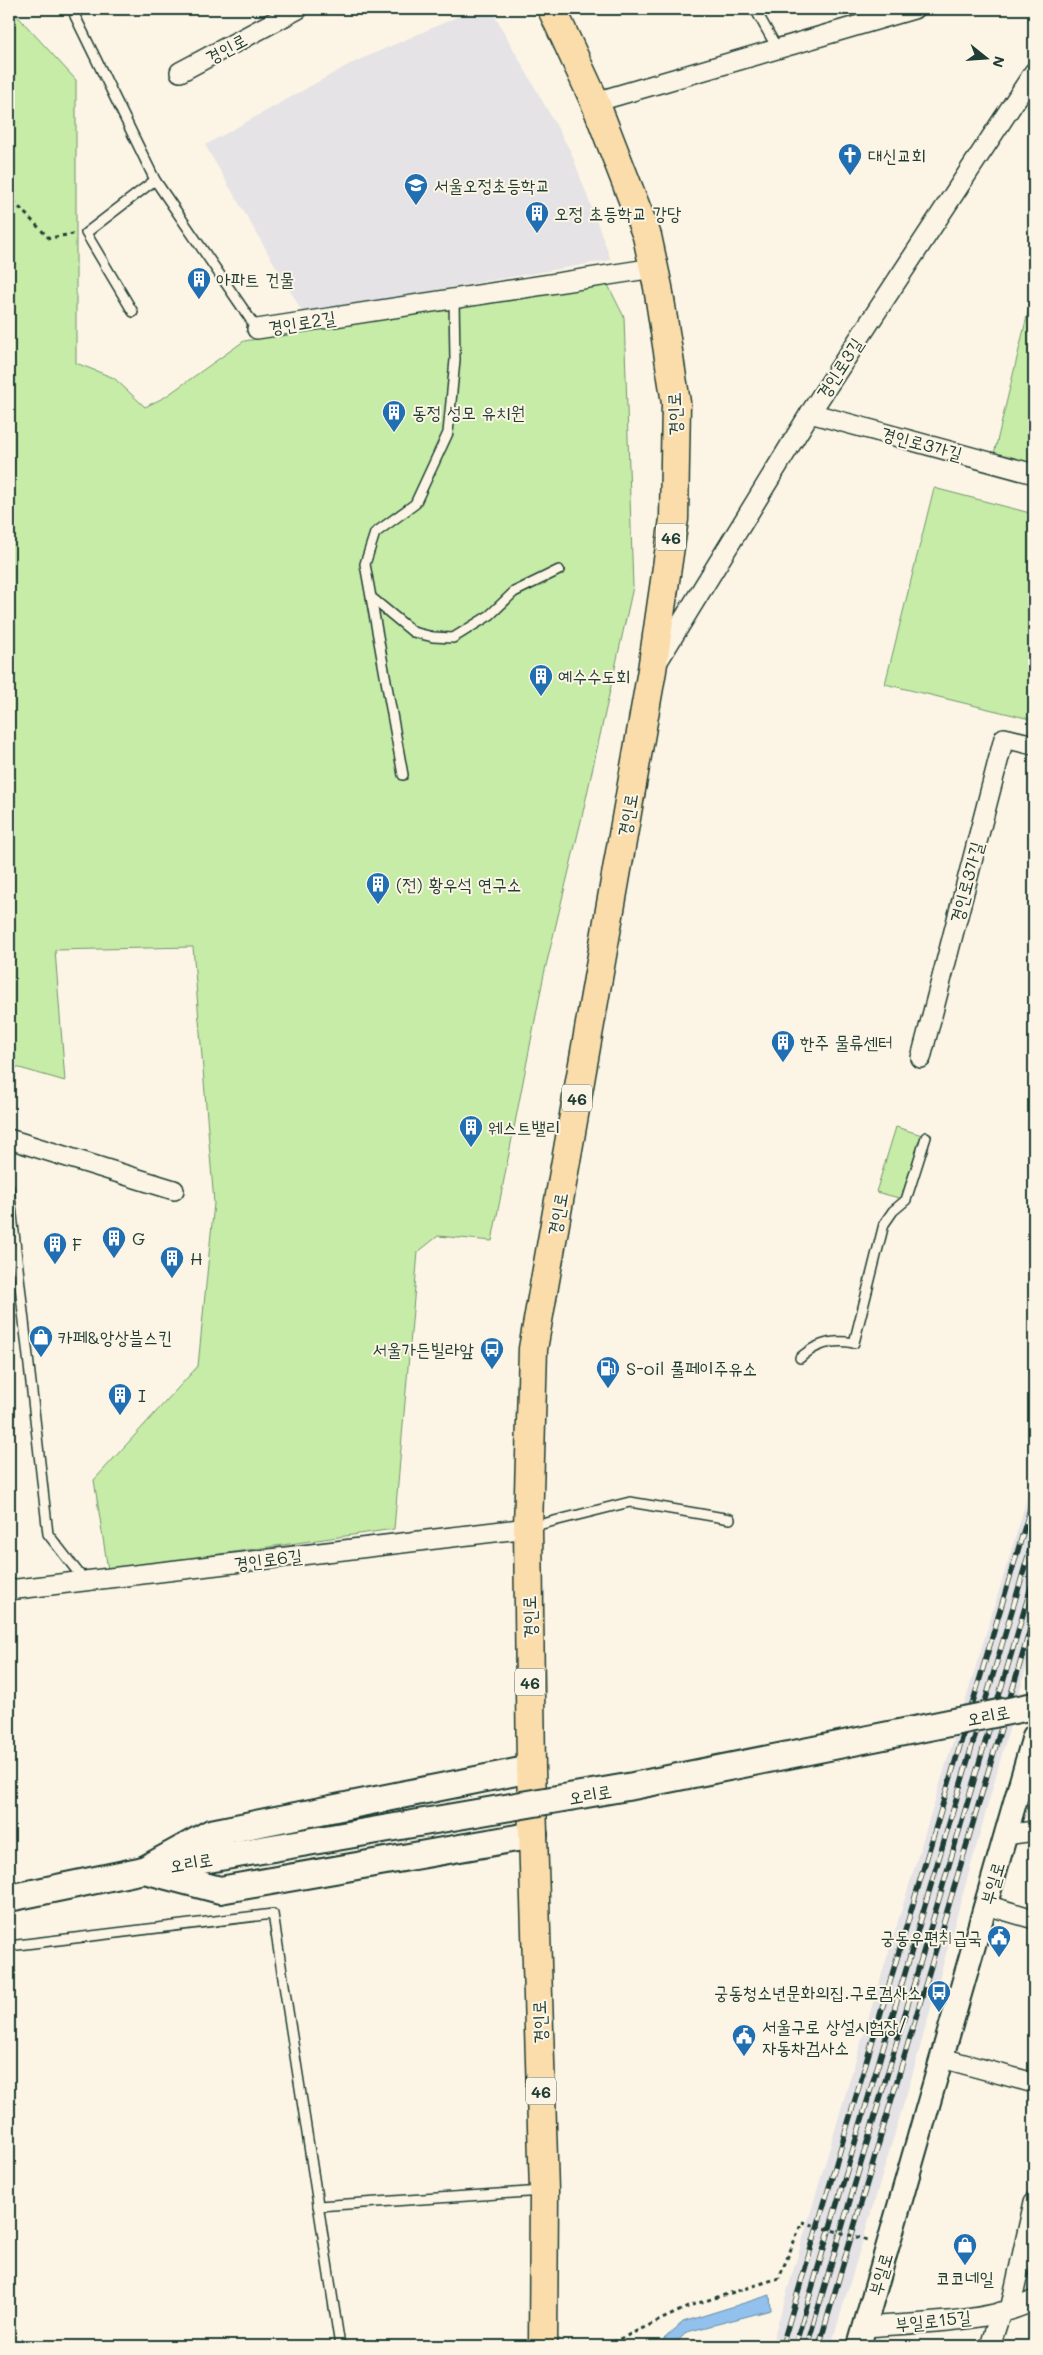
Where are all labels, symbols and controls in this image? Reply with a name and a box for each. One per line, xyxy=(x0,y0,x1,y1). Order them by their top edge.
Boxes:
street label: 경인로 xyxy=(201,27,251,69)
north arrow xyxy=(960,32,1010,82)
text: N xyxy=(988,54,1010,70)
church icon: 대신교회 xyxy=(837,142,863,176)
place label: 대신교회 xyxy=(868,143,926,167)
school or university icon: 서울오정초등학교 xyxy=(403,172,429,206)
place label: 서울오정초등학교 xyxy=(434,173,550,197)
building icon: 오정 초등학교 강당 xyxy=(524,200,550,234)
place label: 오정 초등학교 강당 xyxy=(554,201,682,225)
building icon: 아파트 건물 xyxy=(186,266,212,300)
place label: 아파트 건물 xyxy=(216,267,294,291)
street label: 경인로2길 xyxy=(267,305,338,339)
street label: 경인로3길 xyxy=(810,332,868,403)
street label: 경인로 xyxy=(661,392,687,436)
building icon: 동정 성모 유치원 xyxy=(381,399,407,433)
place label: 동정 성모 유치원 xyxy=(412,400,525,424)
street label: 경인로3가길 xyxy=(879,421,966,465)
road number: 46 xyxy=(656,524,686,550)
building icon: 예수수도회 xyxy=(528,663,554,697)
place label: 예수수도회 xyxy=(558,664,630,688)
street label: 경인로 xyxy=(611,792,643,838)
street label: 경인로3가길 xyxy=(944,838,988,925)
building icon: (전) 황우석 연구소 xyxy=(365,871,391,905)
place label: (전) 황우석 연구소 xyxy=(396,872,521,896)
building icon: 한주 물류센터 xyxy=(770,1029,796,1063)
place label: 한주 물류센터 xyxy=(800,1030,893,1054)
road number: 46 xyxy=(562,1084,592,1112)
building icon: 웨스트밸리 xyxy=(458,1114,484,1148)
place label: 웨스트밸리 xyxy=(488,1115,560,1139)
street label: 경인로 xyxy=(541,1191,573,1237)
building icon: G xyxy=(101,1225,127,1259)
place label: G xyxy=(132,1226,145,1250)
building icon: F xyxy=(42,1231,68,1265)
place label: F xyxy=(72,1232,82,1256)
building icon: H xyxy=(159,1245,185,1279)
place label: H xyxy=(190,1246,203,1270)
shop icon: 카페&앙상블스킨 xyxy=(28,1324,54,1358)
place label: 카페&앙상블스킨 xyxy=(58,1325,172,1349)
bus stop icon: 서울가든빌라앞 xyxy=(479,1336,505,1370)
place label: 서울가든빌라앞 xyxy=(373,1337,475,1361)
fuel station icon: S-oil 풀페이주유소 xyxy=(595,1355,621,1389)
place label: S-oil 풀페이주유소 xyxy=(626,1356,757,1380)
building icon: I xyxy=(107,1382,133,1416)
place label: I xyxy=(138,1383,146,1407)
street label: 경인로6길 xyxy=(232,1543,304,1575)
street label: 경인로 xyxy=(517,1595,541,1639)
road number: 46 xyxy=(515,1668,545,1695)
street label: 오리로 xyxy=(964,1699,1012,1731)
street label: 오리로 xyxy=(567,1778,613,1810)
street label: 오리로 xyxy=(168,1846,214,1878)
street label: 부일로 xyxy=(974,1859,1010,1907)
public building icon: 궁동우편취급국 xyxy=(986,1924,1012,1958)
place label: 궁동우편취급국 xyxy=(881,1925,982,1949)
bus stop icon: 궁동청소년문화의집.구로검사소 xyxy=(926,1979,952,2013)
place label: 궁동청소년문화의집.구로검사소 xyxy=(714,1980,922,2004)
street label: 경인로 xyxy=(526,2000,552,2044)
place label: 서울구로 상설시험장/ 자동차검사소 xyxy=(762,2014,908,2059)
public building icon: 서울구로 상설시험장/ 자동차검사소 xyxy=(731,2023,757,2057)
road number: 46 xyxy=(526,2078,556,2104)
shop icon: 코코네일 xyxy=(952,2232,978,2266)
street label: 부일로 xyxy=(862,2250,898,2298)
place label: 코코네일 xyxy=(936,2266,994,2290)
street label: 부일로15길 xyxy=(894,2304,973,2336)

